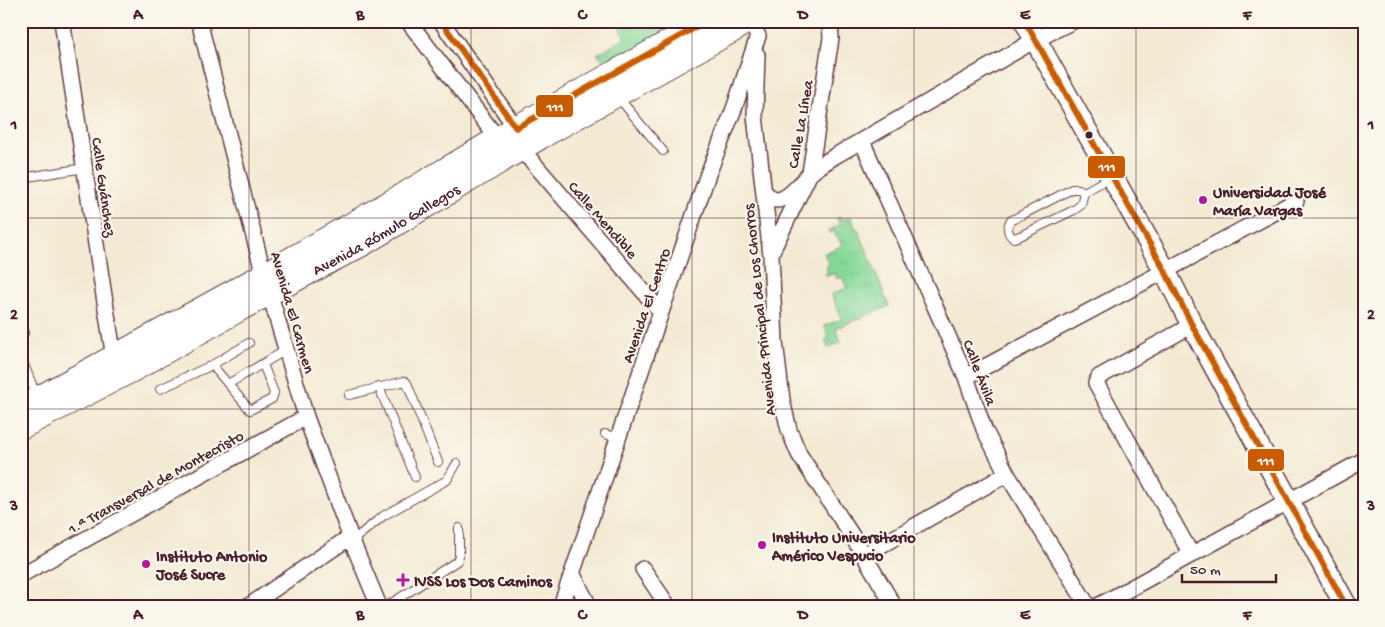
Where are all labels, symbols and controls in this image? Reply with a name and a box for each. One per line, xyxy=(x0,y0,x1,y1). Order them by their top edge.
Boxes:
text: A xyxy=(132,7,144,26)
text: B xyxy=(355,7,365,26)
text: C xyxy=(577,7,588,26)
text: D xyxy=(796,7,809,26)
text: E xyxy=(1020,7,1031,26)
text: F xyxy=(1242,7,1253,26)
street label: Calle La Línea xyxy=(785,78,820,170)
line badge: 111 xyxy=(535,94,574,118)
text: 111 xyxy=(546,100,564,117)
text: 1 xyxy=(10,117,17,136)
text: 1 xyxy=(1367,117,1374,136)
unlabelled marker xyxy=(1084,130,1094,140)
street label: Calle Guánchez xyxy=(85,137,118,239)
line badge: 111 xyxy=(1087,155,1126,179)
text: 111 xyxy=(1098,160,1116,177)
street label: Calle Mendible xyxy=(562,179,641,265)
street label: Avenida Rómulo Gallegos xyxy=(310,181,465,281)
place label: Universidad José María Vargas xyxy=(1213,185,1327,222)
marker: Universidad José María Vargas xyxy=(1197,194,1209,206)
street label: Avenida Principal de Los Chorros xyxy=(741,202,782,416)
street label: Avenida El Centro xyxy=(620,246,677,366)
street label: Avenida El Carmen xyxy=(264,250,317,376)
text: 2 xyxy=(10,307,18,326)
text: 2 xyxy=(1367,307,1375,326)
street label: Calle Ávila xyxy=(956,337,1000,410)
street label: 1.ª Transversal de Montecristo xyxy=(65,428,248,541)
line badge: 111 xyxy=(1247,448,1285,472)
text: 111 xyxy=(1257,454,1275,471)
text: 3 xyxy=(9,498,18,517)
text: 3 xyxy=(1366,498,1375,517)
place label: Instituto Universitario Américo Vespucio xyxy=(771,530,916,567)
marker: Instituto Universitario Américo Vespucio xyxy=(756,539,768,551)
place label: Instituto Antonio José Sucre xyxy=(155,549,268,586)
scale bar xyxy=(1182,552,1276,584)
marker: Instituto Antonio José Sucre xyxy=(140,558,152,570)
text: 50 m xyxy=(1190,562,1221,580)
marker: IVSS Los Dos Caminos xyxy=(396,573,410,587)
place label: IVSS Los Dos Caminos xyxy=(414,574,553,593)
text: A xyxy=(132,607,144,626)
text: B xyxy=(355,607,365,626)
text: C xyxy=(577,607,588,626)
text: D xyxy=(796,607,809,626)
text: E xyxy=(1020,607,1031,626)
text: F xyxy=(1242,607,1253,626)

